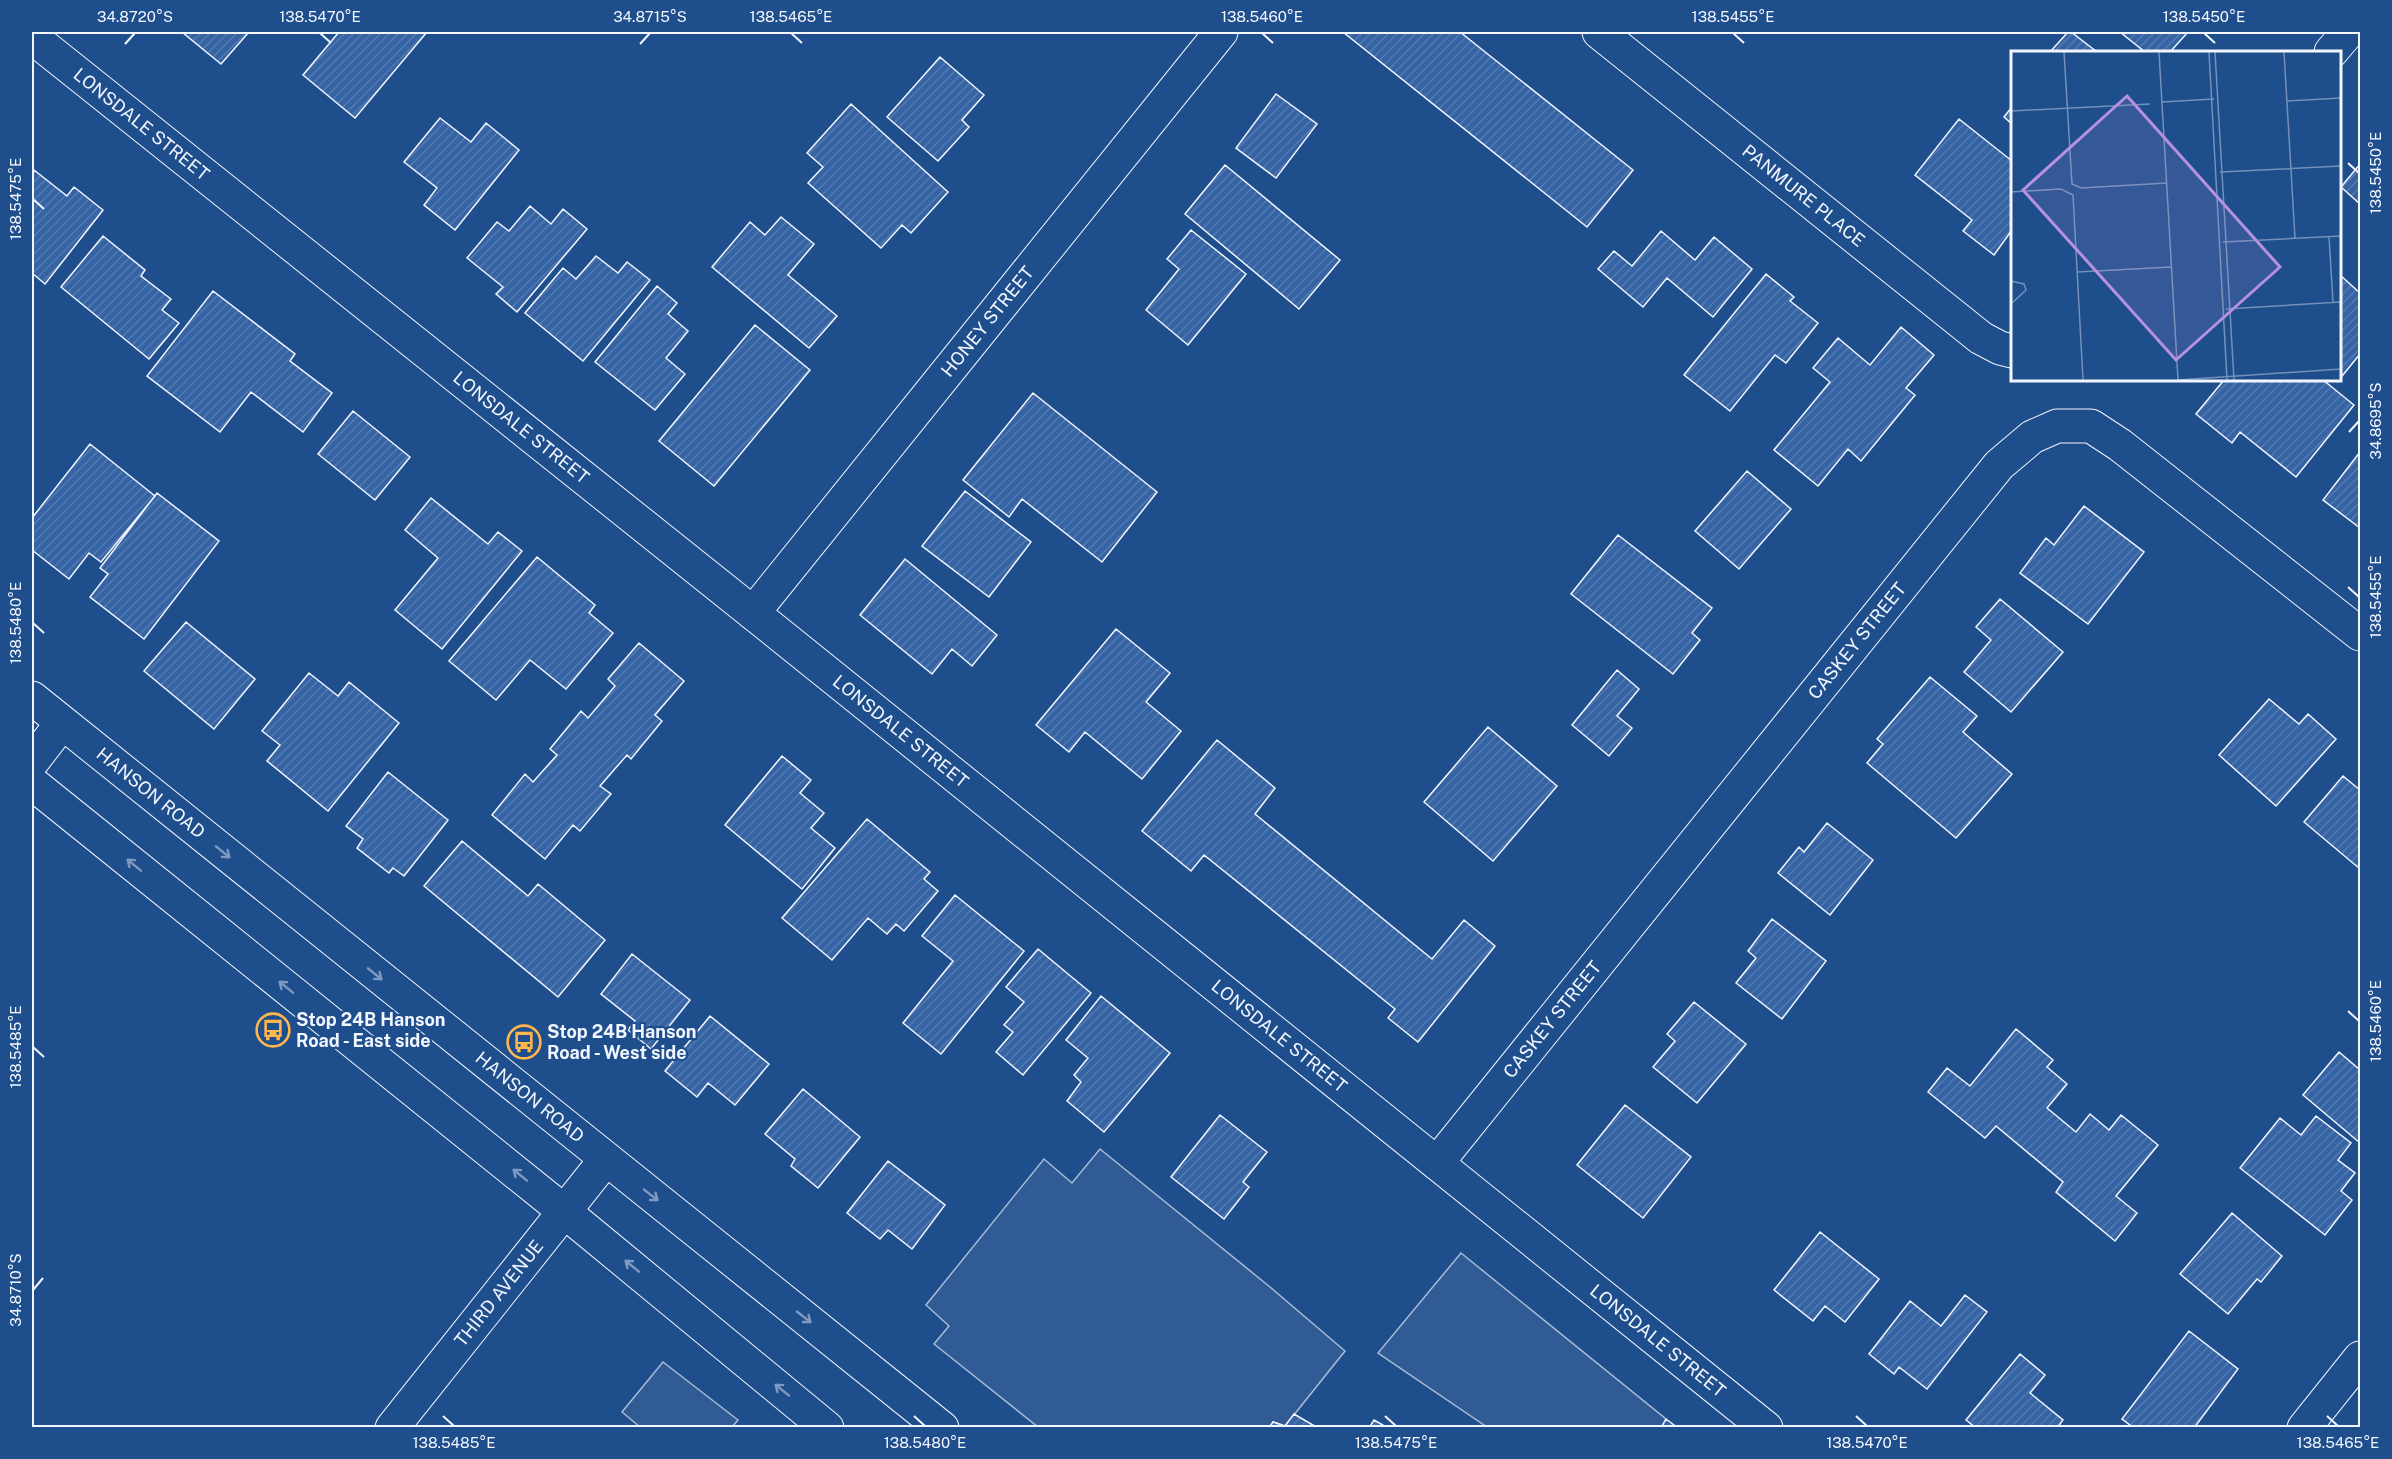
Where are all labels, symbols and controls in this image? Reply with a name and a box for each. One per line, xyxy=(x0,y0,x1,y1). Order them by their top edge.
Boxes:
text: 34.8720°S xyxy=(97,8,173,25)
text: 138.5470°E xyxy=(279,8,361,25)
text: 34.8715°S xyxy=(613,8,687,25)
text: 138.5465°E xyxy=(750,8,832,25)
text: 138.5460°E xyxy=(1221,8,1303,25)
text: 138.5455°E xyxy=(1692,8,1774,25)
text: 138.5450°E xyxy=(2163,8,2245,25)
inset map xyxy=(2011,51,2341,381)
street label: LONSDALE STREET xyxy=(70,63,214,185)
text: 138.5450°E xyxy=(2367,132,2384,214)
street label: PANMURE PLACE xyxy=(1738,140,1869,251)
text: 138.5475°E xyxy=(7,158,24,240)
street label: HONEY STREET xyxy=(937,262,1038,381)
street label: LONSDALE STREET xyxy=(449,367,594,488)
text: 34.8695°S xyxy=(2367,382,2384,460)
text: 138.5455°E xyxy=(2367,556,2384,638)
street label: CASKEY STREET xyxy=(1804,578,1910,703)
text: 138.5480°E xyxy=(7,582,24,664)
street label: LONSDALE STREET xyxy=(829,670,973,792)
street label: HANSON ROAD xyxy=(92,743,209,843)
one-way arrow xyxy=(214,845,230,858)
one-way arrow xyxy=(127,858,142,872)
street label: CASKEY STREET xyxy=(1499,957,1605,1082)
one-way arrow xyxy=(367,967,383,980)
street label: LONSDALE STREET xyxy=(1207,975,1352,1097)
text: 138.5460°E xyxy=(2367,980,2384,1062)
one-way arrow xyxy=(278,981,294,994)
text: 138.5485°E xyxy=(7,1005,24,1089)
place label: Stop 24B Hanson Road - East side xyxy=(296,1009,445,1051)
bus stop icon: Stop 24B Hanson Road - East side xyxy=(255,1012,291,1048)
place label: Stop 24B Hanson Road - West side xyxy=(547,1021,696,1063)
bus stop icon: Stop 24B Hanson Road - West side xyxy=(506,1024,542,1060)
street label: HANSON ROAD xyxy=(472,1047,588,1147)
one-way arrow xyxy=(512,1169,528,1182)
one-way arrow xyxy=(643,1189,659,1202)
street label: THIRD AVENUE xyxy=(450,1236,547,1351)
text: 34.8710°S xyxy=(7,1253,24,1327)
one-way arrow xyxy=(624,1260,640,1273)
street label: LONSDALE STREET xyxy=(1586,1280,1730,1401)
one-way arrow xyxy=(796,1310,812,1323)
one-way arrow xyxy=(774,1384,790,1397)
text: 138.5485°E xyxy=(412,1434,496,1451)
text: 138.5480°E xyxy=(884,1434,966,1451)
text: 138.5475°E xyxy=(1355,1434,1437,1451)
text: 138.5470°E xyxy=(1826,1434,1908,1451)
text: 138.5465°E xyxy=(2297,1434,2379,1451)

